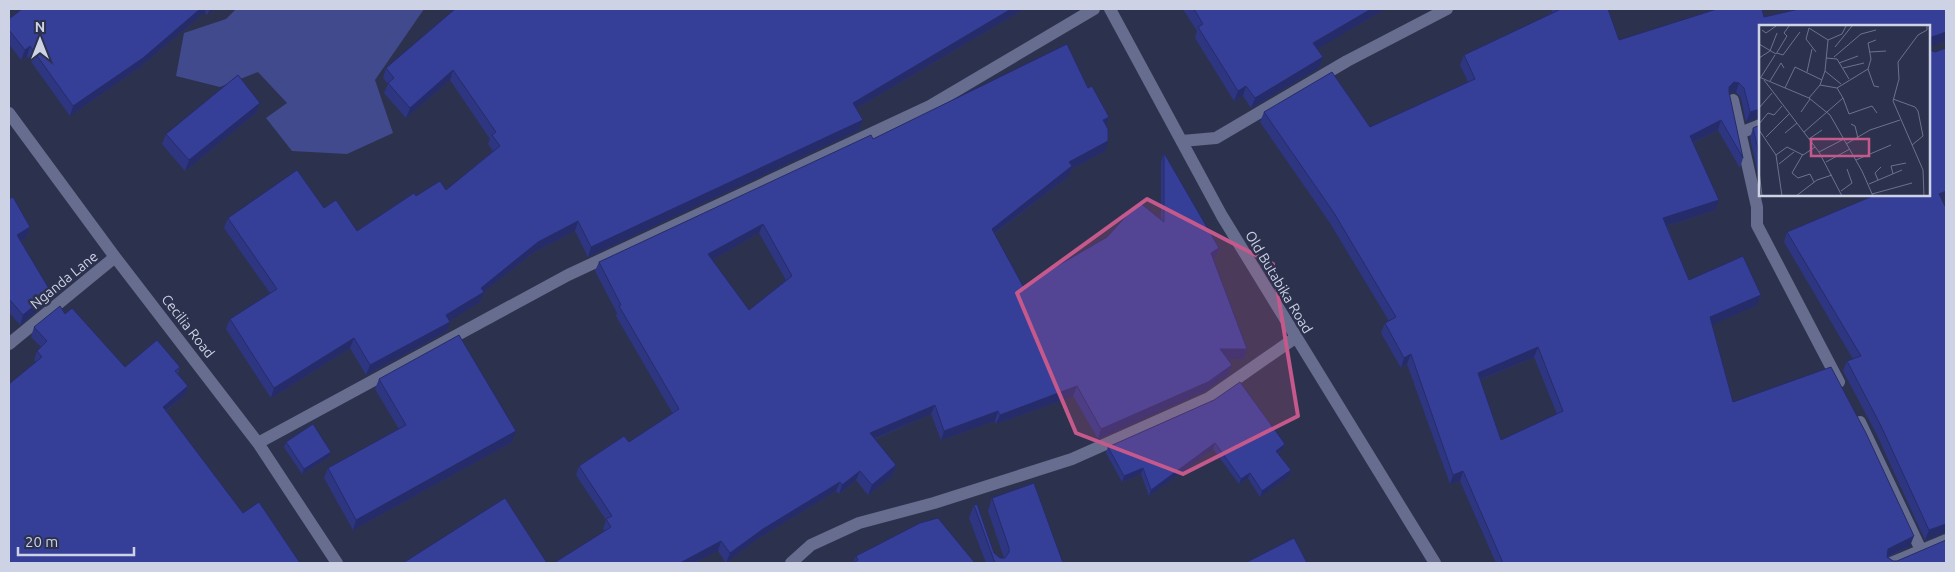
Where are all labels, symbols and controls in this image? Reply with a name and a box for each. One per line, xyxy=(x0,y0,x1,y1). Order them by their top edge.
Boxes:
north arrow xyxy=(15,15,65,65)
text: N xyxy=(35,19,45,35)
inset map xyxy=(1759,25,1930,196)
street label: Old Butabika Road xyxy=(1242,228,1316,336)
street label: Nganda Lane xyxy=(27,248,101,312)
street label: Cecilia Road xyxy=(158,291,218,361)
scale bar xyxy=(18,524,134,556)
text: 20 m xyxy=(25,533,58,550)

